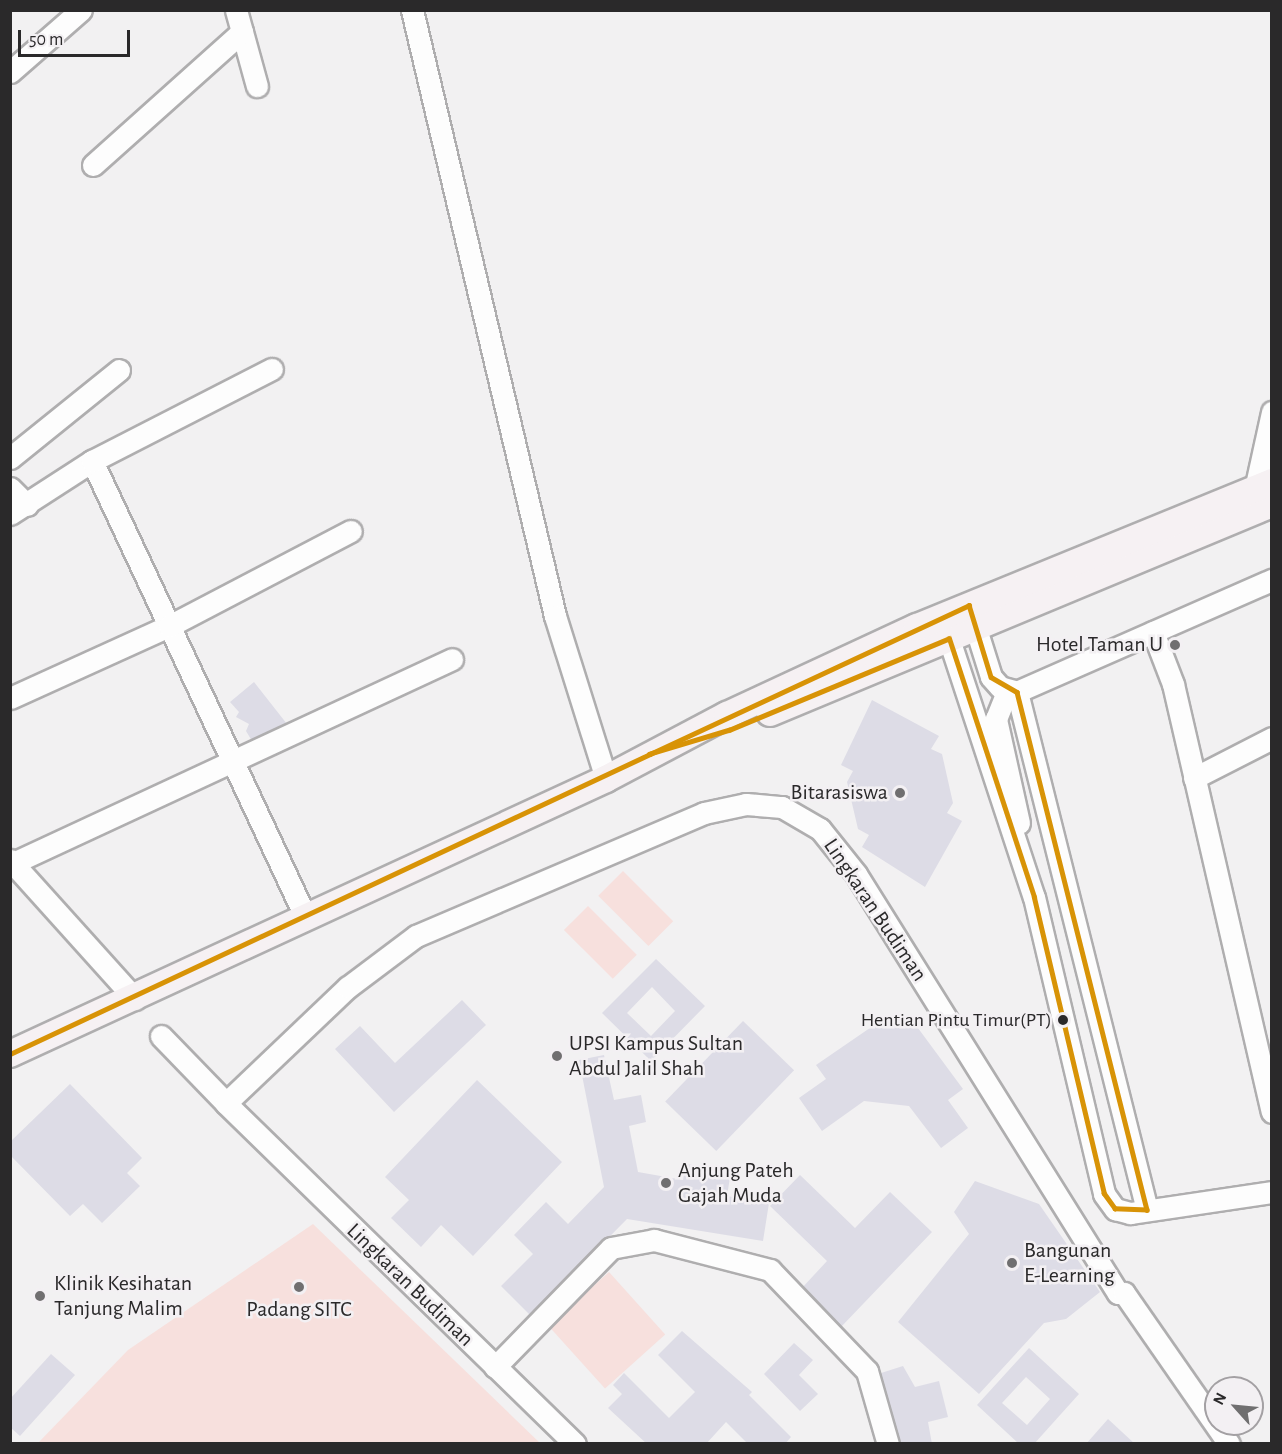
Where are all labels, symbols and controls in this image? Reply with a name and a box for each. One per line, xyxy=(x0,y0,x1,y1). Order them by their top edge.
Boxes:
scale bar xyxy=(21,18,134,56)
text: 50 m xyxy=(29,31,63,49)
place label: Hotel Taman U xyxy=(1036,632,1163,658)
marker: Hotel Taman U xyxy=(1168,638,1182,652)
place label: Bitarasiswa xyxy=(791,780,888,806)
marker: Bitarasiswa xyxy=(893,786,907,800)
street label: Lingkaran Budiman xyxy=(817,834,933,986)
place label: Hentian Pintu Timur(PT) xyxy=(861,1008,1052,1032)
marker: Hentian Pintu Timur(PT) xyxy=(1057,1014,1069,1026)
place label: UPSI Kampus Sultan Abdul Jalil Shah xyxy=(569,1030,743,1082)
marker: UPSI Kampus Sultan Abdul Jalil Shah xyxy=(550,1049,564,1063)
place label: Anjung Pateh Gajah Muda xyxy=(678,1157,794,1208)
marker: Anjung Pateh Gajah Muda xyxy=(659,1176,673,1190)
street label: Lingkaran Budiman xyxy=(341,1218,479,1352)
place label: Bangunan E-Learning xyxy=(1024,1237,1115,1288)
marker: Bangunan E-Learning xyxy=(1005,1256,1019,1270)
place label: Klinik Kesihatan Tanjung Malim xyxy=(54,1270,192,1322)
marker: Padang SITC xyxy=(292,1280,306,1294)
marker: Klinik Kesihatan Tanjung Malim xyxy=(31,1287,49,1305)
place label: Padang SITC xyxy=(246,1297,352,1323)
north arrow xyxy=(1204,1376,1264,1436)
text: N xyxy=(1210,1390,1229,1407)

